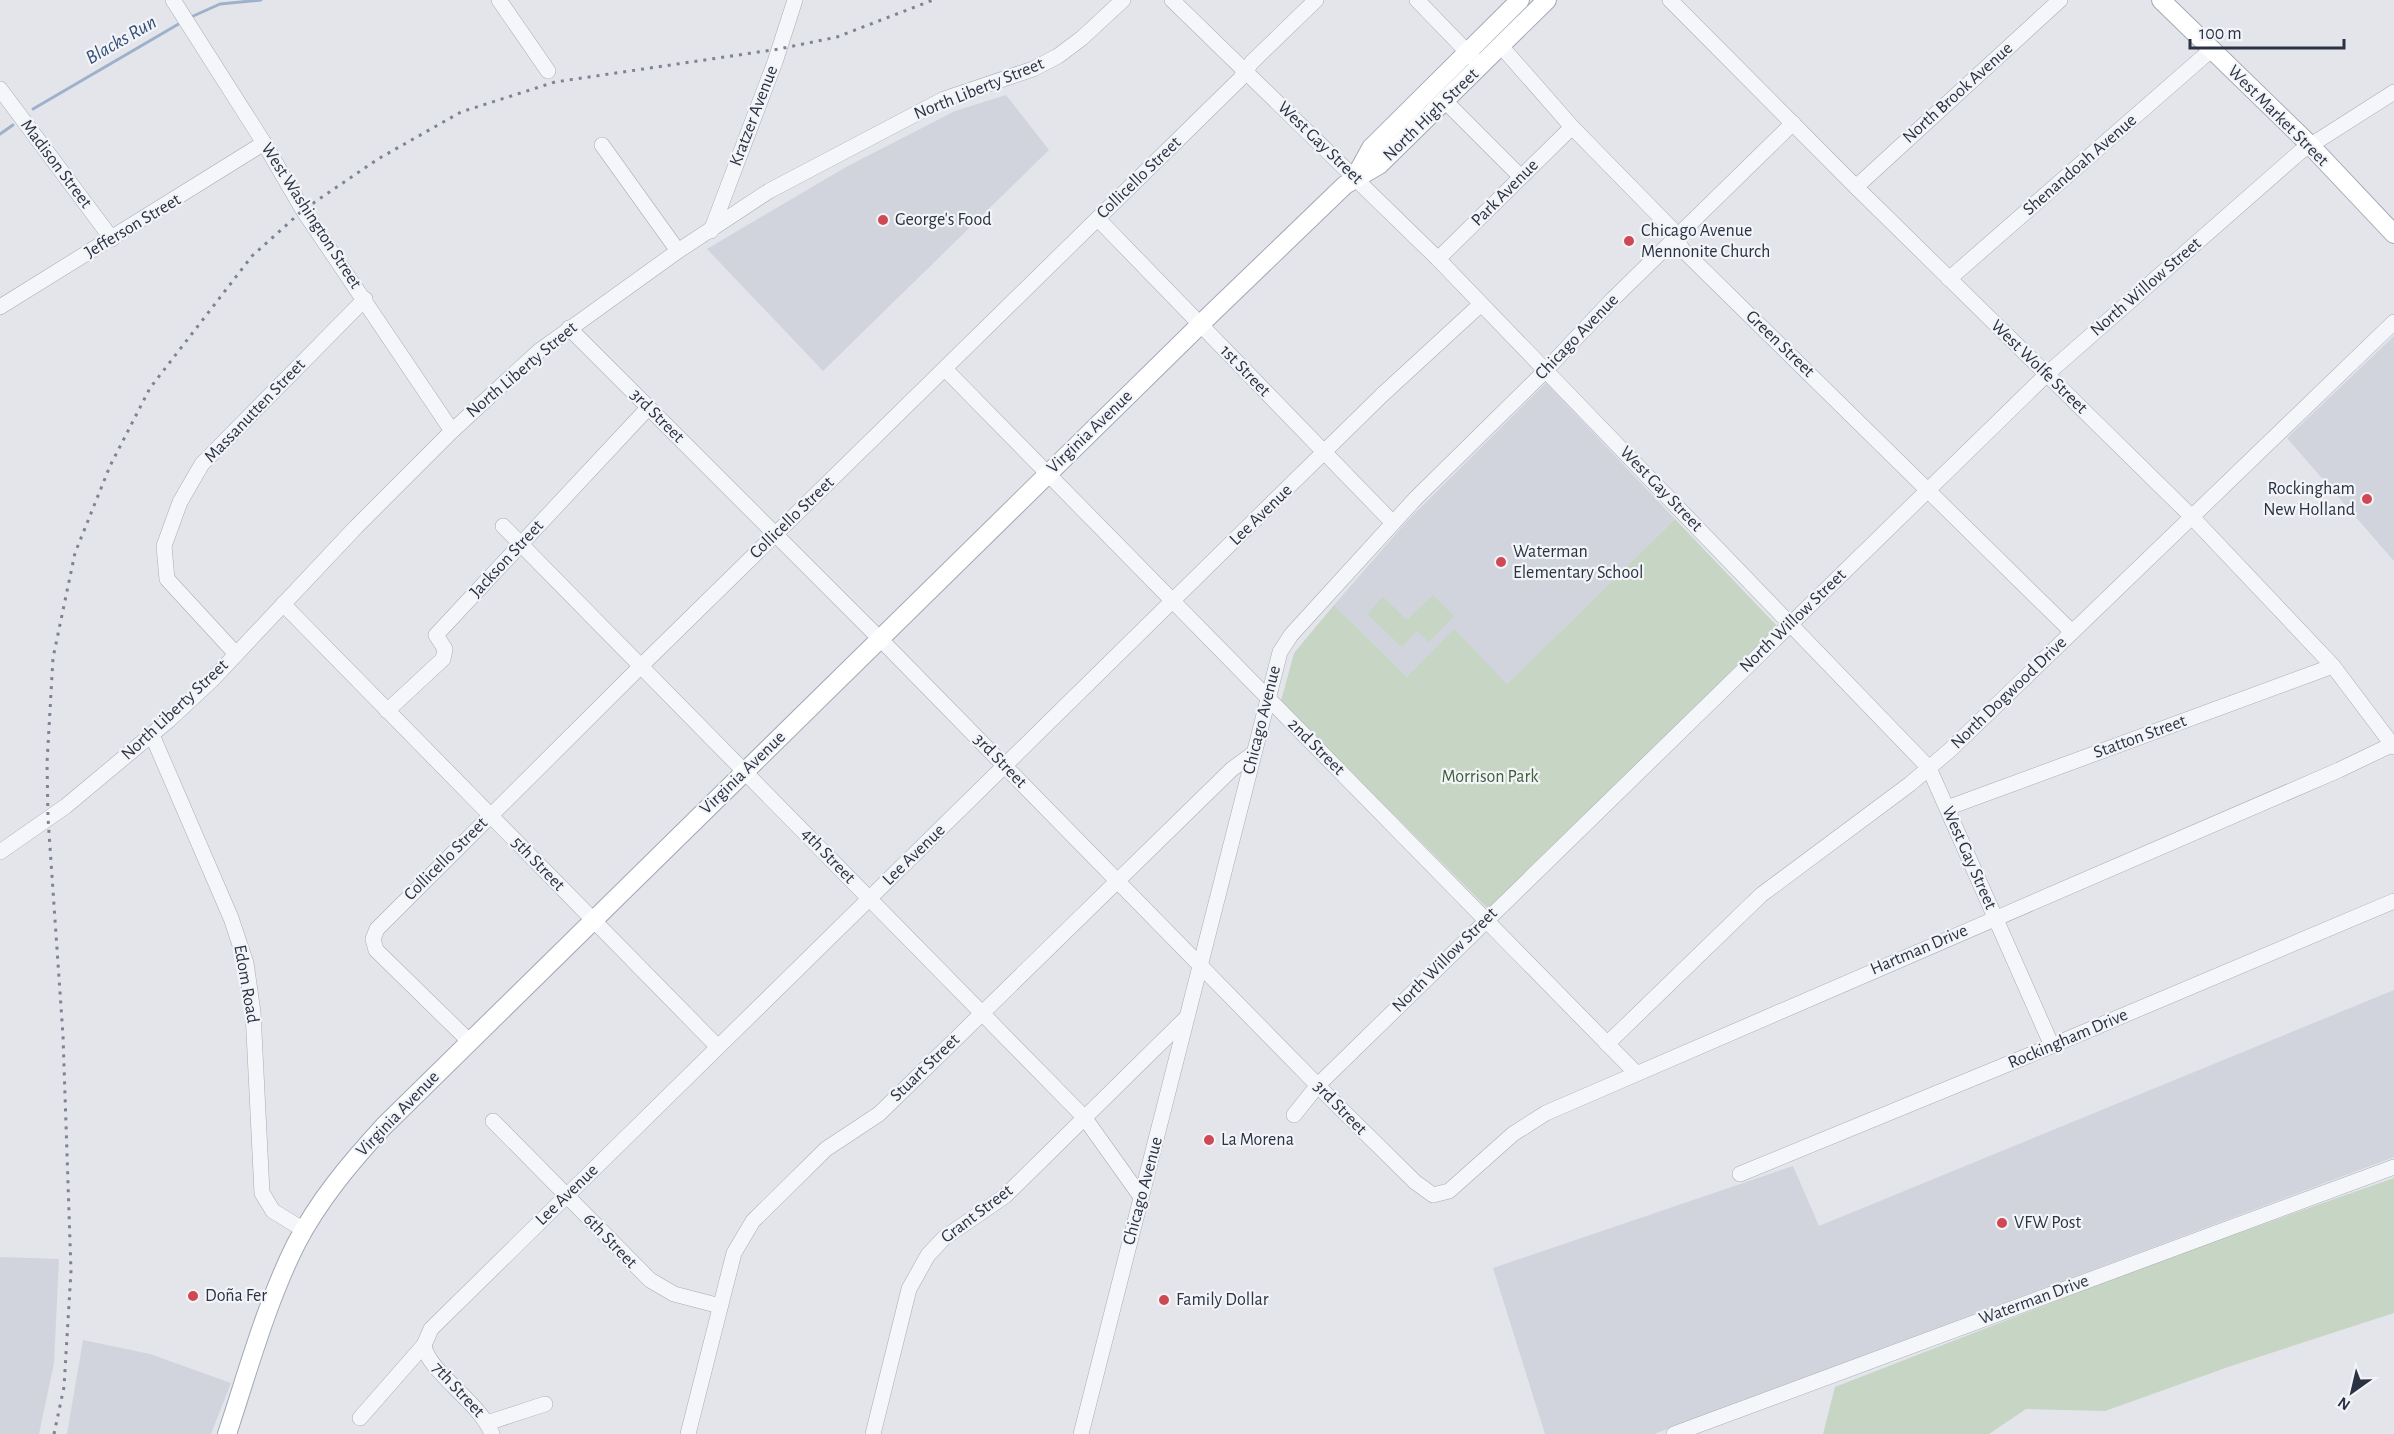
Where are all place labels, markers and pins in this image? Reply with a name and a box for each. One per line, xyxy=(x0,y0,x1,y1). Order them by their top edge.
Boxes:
place label: George's Food xyxy=(895,211,992,229)
marker: George's Food xyxy=(876,213,890,227)
place label: Chicago Avenue Mennonite Church xyxy=(1641,222,1770,261)
marker: Chicago Avenue Mennonite Church xyxy=(1622,234,1636,248)
place label: Rockingham New Holland xyxy=(2263,480,2355,519)
marker: Rockingham New Holland xyxy=(2360,492,2374,506)
place label: Waterman Elementary School xyxy=(1513,543,1644,582)
marker: Waterman Elementary School xyxy=(1494,555,1508,569)
place label: La Morena xyxy=(1221,1131,1294,1149)
marker: La Morena xyxy=(1202,1133,1216,1147)
place label: VFW Post xyxy=(2014,1214,2081,1232)
marker: VFW Post xyxy=(1995,1216,2009,1230)
place label: Doña Fer xyxy=(205,1287,267,1305)
marker: Doña Fer xyxy=(186,1289,200,1303)
place label: Family Dollar xyxy=(1176,1291,1269,1309)
marker: Family Dollar xyxy=(1157,1293,1171,1307)

